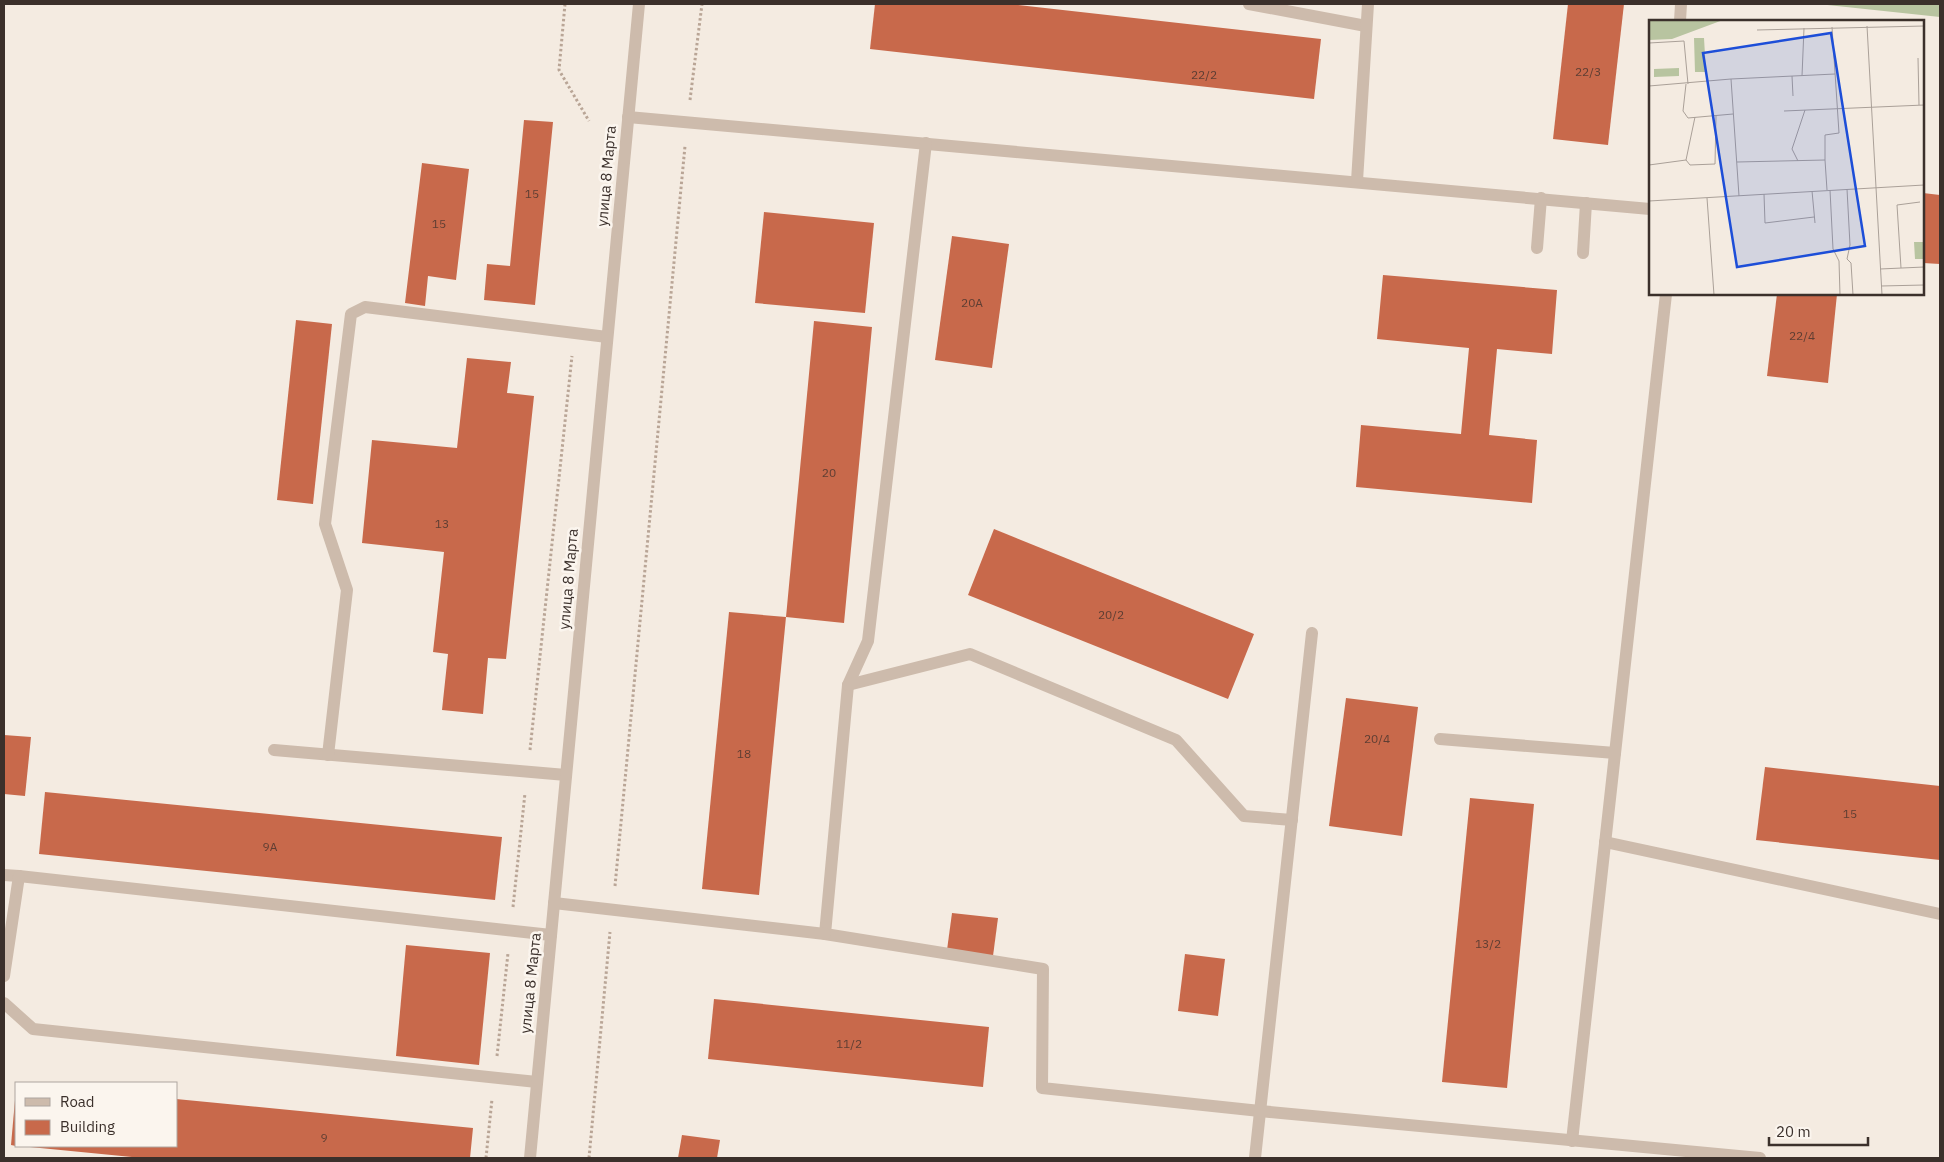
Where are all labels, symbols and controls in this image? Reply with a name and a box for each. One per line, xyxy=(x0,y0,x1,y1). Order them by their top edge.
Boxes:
inset map xyxy=(1649,20,1924,295)
house number: 22/3 xyxy=(1575,64,1601,79)
house number: 22/2 xyxy=(1191,67,1217,82)
street label: улица 8 Марта xyxy=(592,125,620,227)
house number: 15 xyxy=(525,186,539,201)
house number: 15 xyxy=(432,216,446,231)
house number: 20А xyxy=(961,295,983,310)
house number: 22/4 xyxy=(1789,328,1815,343)
house number: 20 xyxy=(822,465,836,480)
house number: 13 xyxy=(435,516,449,531)
street label: улица 8 Марта xyxy=(554,528,582,630)
house number: 20/2 xyxy=(1098,607,1124,622)
house number: 20/4 xyxy=(1364,731,1390,746)
house number: 18 xyxy=(737,746,751,761)
house number: 15 xyxy=(1843,806,1857,821)
house number: 9А xyxy=(263,839,278,854)
street label: улица 8 Марта xyxy=(515,932,545,1034)
house number: 13/2 xyxy=(1475,936,1501,951)
house number: 11/2 xyxy=(836,1036,862,1051)
legend xyxy=(15,1082,178,1147)
text: Road xyxy=(60,1092,95,1111)
scale bar xyxy=(1769,1114,1868,1146)
text: Building xyxy=(60,1117,115,1136)
text: 20 m xyxy=(1776,1122,1811,1141)
house number: 9 xyxy=(320,1130,328,1145)

